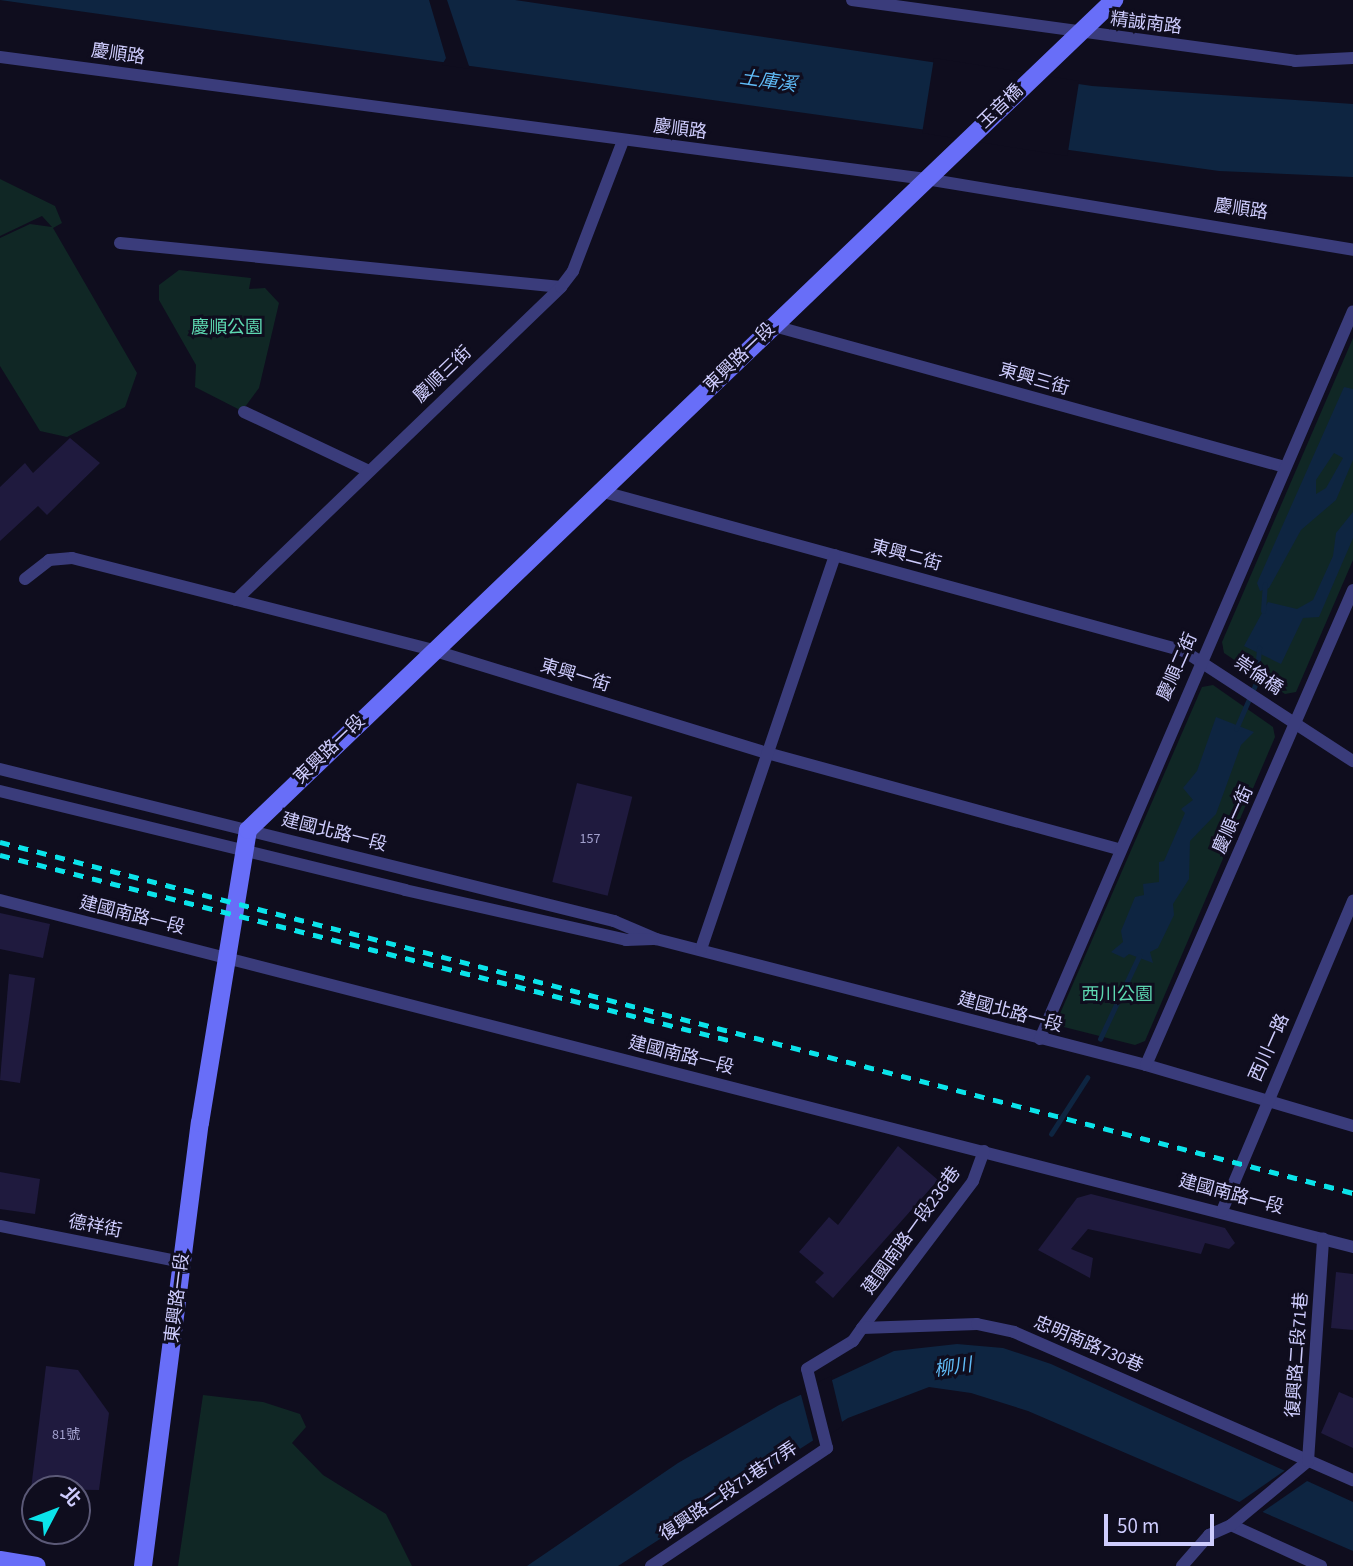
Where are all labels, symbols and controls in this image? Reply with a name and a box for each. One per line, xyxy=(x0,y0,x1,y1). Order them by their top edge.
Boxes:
street label: 精誠南路 xyxy=(1109,9,1183,39)
street label: 慶順路 xyxy=(90,41,146,69)
water label: 土庫溪 xyxy=(738,67,798,97)
street label: 玉音橋 xyxy=(974,80,1028,134)
street label: 慶順路 xyxy=(652,116,708,144)
street label: 慶順路 xyxy=(1213,196,1269,224)
park label: 慶順公園 xyxy=(191,317,263,339)
street label: 東興路一段 xyxy=(700,319,780,397)
street label: 慶順三街 xyxy=(410,342,476,408)
street label: 東興三街 xyxy=(996,360,1072,400)
street label: 東興二街 xyxy=(868,536,944,576)
street label: 慶順二街 xyxy=(1153,630,1203,704)
street label: 崇倫橋 xyxy=(1230,652,1286,700)
street label: 東興一街 xyxy=(537,655,613,697)
street label: 東興路一段 xyxy=(290,711,370,789)
street label: 慶順一街 xyxy=(1209,783,1259,857)
street label: 建國北路一段 xyxy=(279,809,389,857)
house number: 157 xyxy=(580,831,600,847)
street label: 建國南路一段 xyxy=(77,892,187,940)
park label: 西川公園 xyxy=(1081,984,1153,1006)
street label: 建國北路一段 xyxy=(955,989,1065,1037)
street label: 西川一路 xyxy=(1245,1011,1295,1085)
street label: 建國南路一段 xyxy=(626,1032,736,1080)
street label: 建國南路一段236巷 xyxy=(858,1163,966,1299)
street label: 建國南路一段 xyxy=(1176,1171,1286,1219)
street label: 德祥街 xyxy=(66,1211,124,1243)
street label: 東興路一段 xyxy=(162,1252,194,1344)
street label: 復興路二段71巷 xyxy=(1283,1291,1313,1419)
street label: 忠明南路730巷 xyxy=(1030,1312,1146,1378)
water label: 柳川 xyxy=(933,1354,973,1382)
house number: 81號 xyxy=(52,1427,80,1443)
street label: 復興路二段71巷77弄 xyxy=(656,1438,802,1546)
north arrow xyxy=(21,1475,91,1545)
text: 北 xyxy=(54,1481,87,1513)
scale bar xyxy=(1108,1500,1218,1544)
text: 50 m xyxy=(1117,1511,1159,1541)

